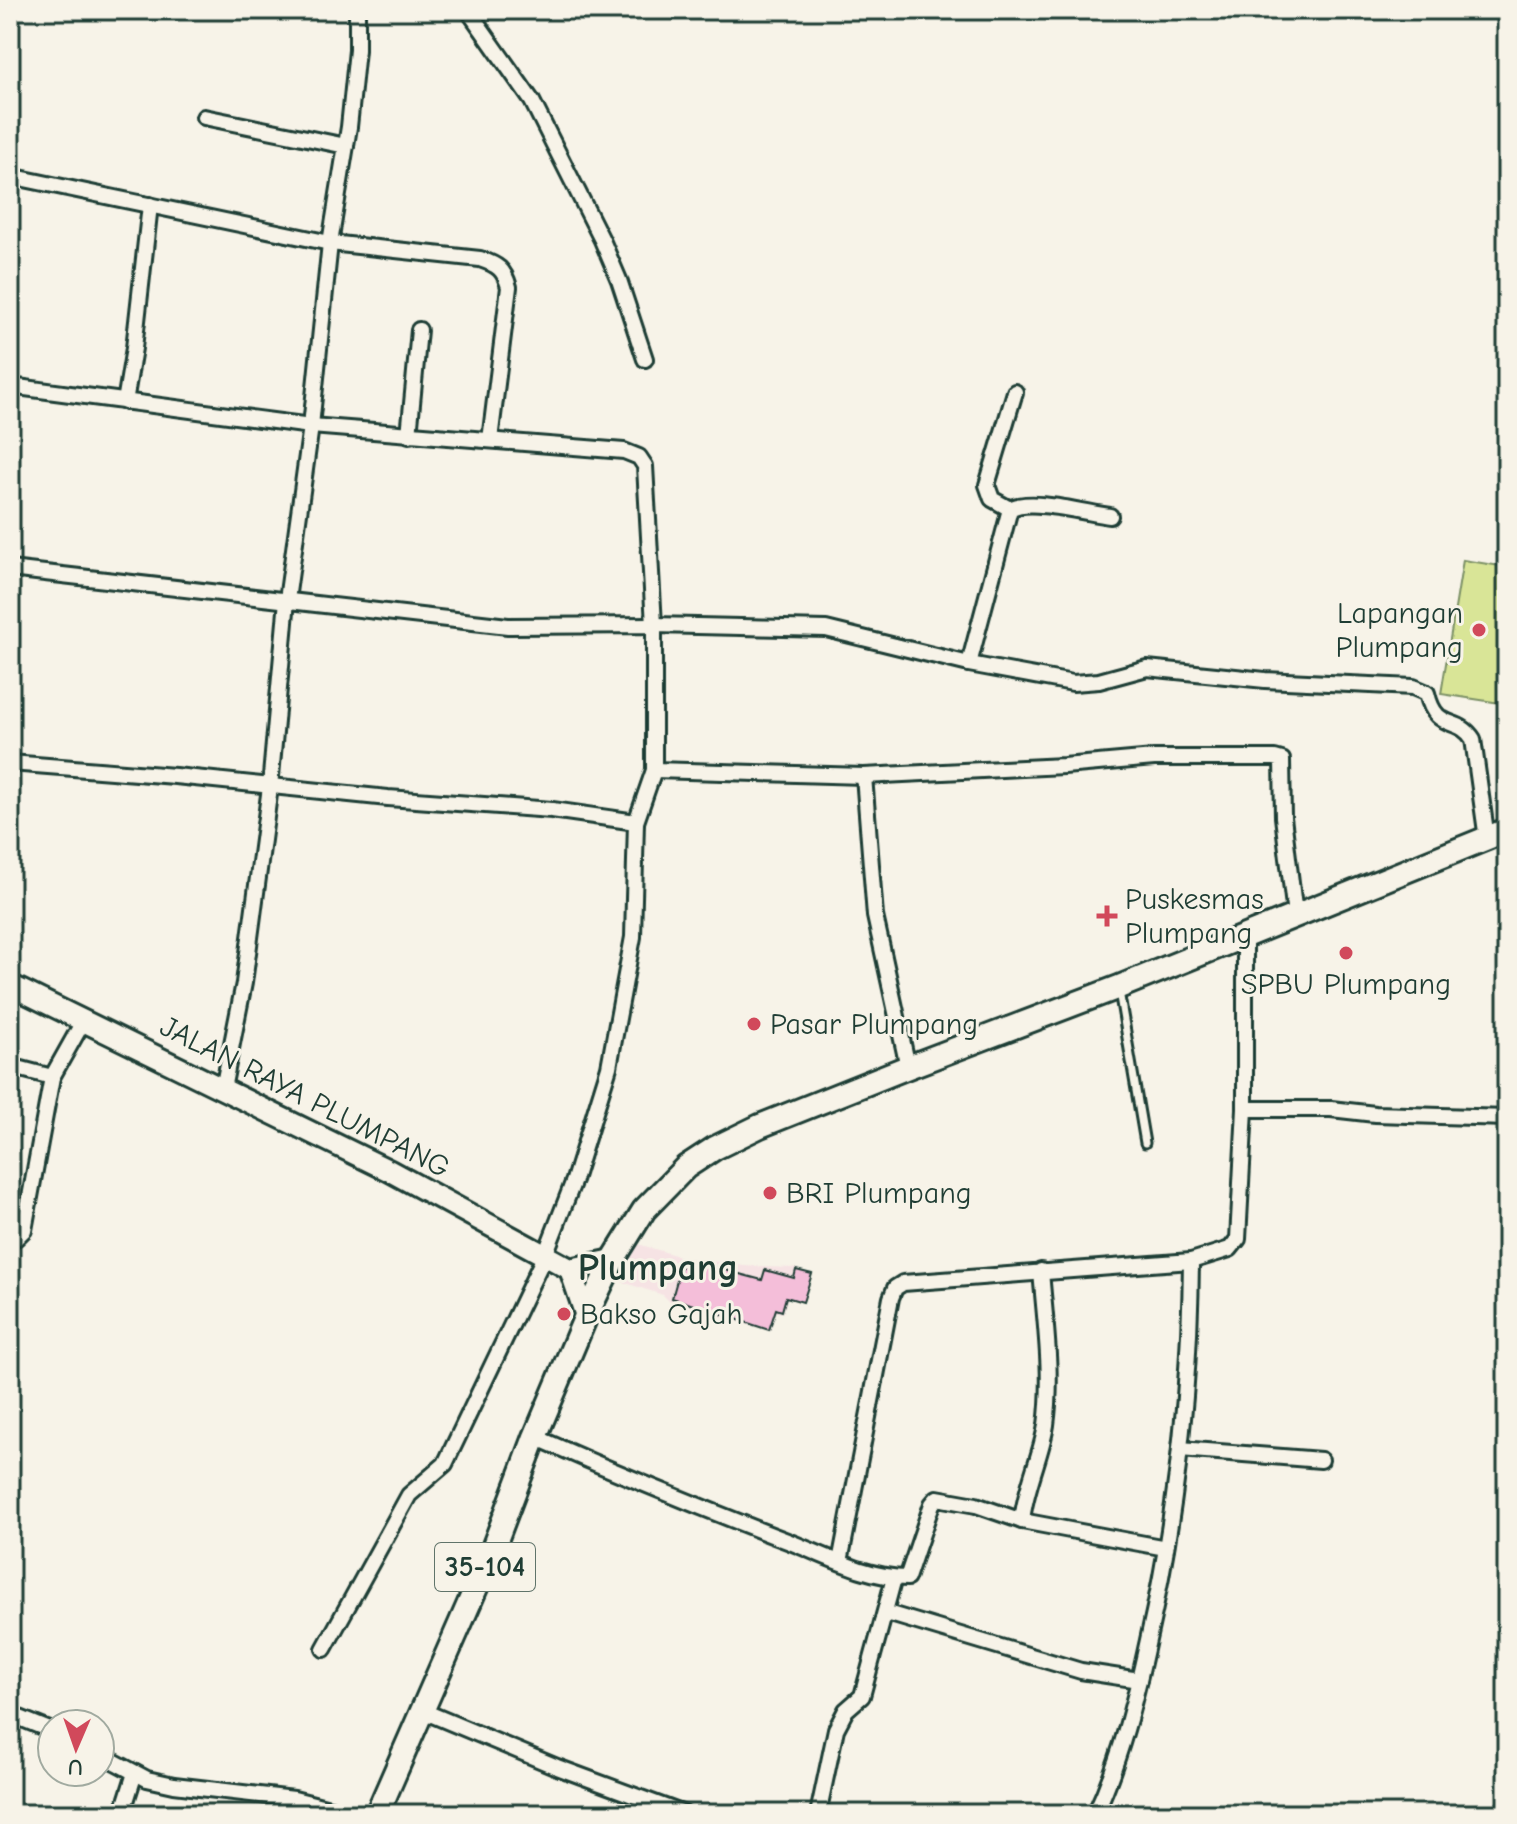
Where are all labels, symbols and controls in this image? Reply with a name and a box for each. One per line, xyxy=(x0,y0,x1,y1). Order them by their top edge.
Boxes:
place label: Lapangan Plumpang xyxy=(1336,596,1463,665)
marker: Lapangan Plumpang xyxy=(1470,621,1488,639)
place label: Puskesmas Plumpang xyxy=(1125,882,1264,951)
marker: Puskesmas Plumpang xyxy=(1096,905,1118,927)
marker: SPBU Plumpang xyxy=(1337,944,1355,962)
place label: SPBU Plumpang xyxy=(1241,967,1451,1002)
place label: Pasar Plumpang xyxy=(770,1007,978,1042)
street label: JALAN RAYA PLUMPANG xyxy=(154,1009,456,1185)
marker: Pasar Plumpang xyxy=(745,1015,763,1033)
place label: BRI Plumpang xyxy=(786,1176,972,1211)
marker: BRI Plumpang xyxy=(761,1184,779,1202)
district label: Plumpang xyxy=(578,1246,738,1290)
place label: Bakso Gajah xyxy=(580,1297,742,1332)
marker: Bakso Gajah xyxy=(555,1305,573,1323)
road number: 35-104 xyxy=(435,1543,535,1591)
north arrow xyxy=(36,1708,116,1788)
text: U xyxy=(68,1754,83,1780)

